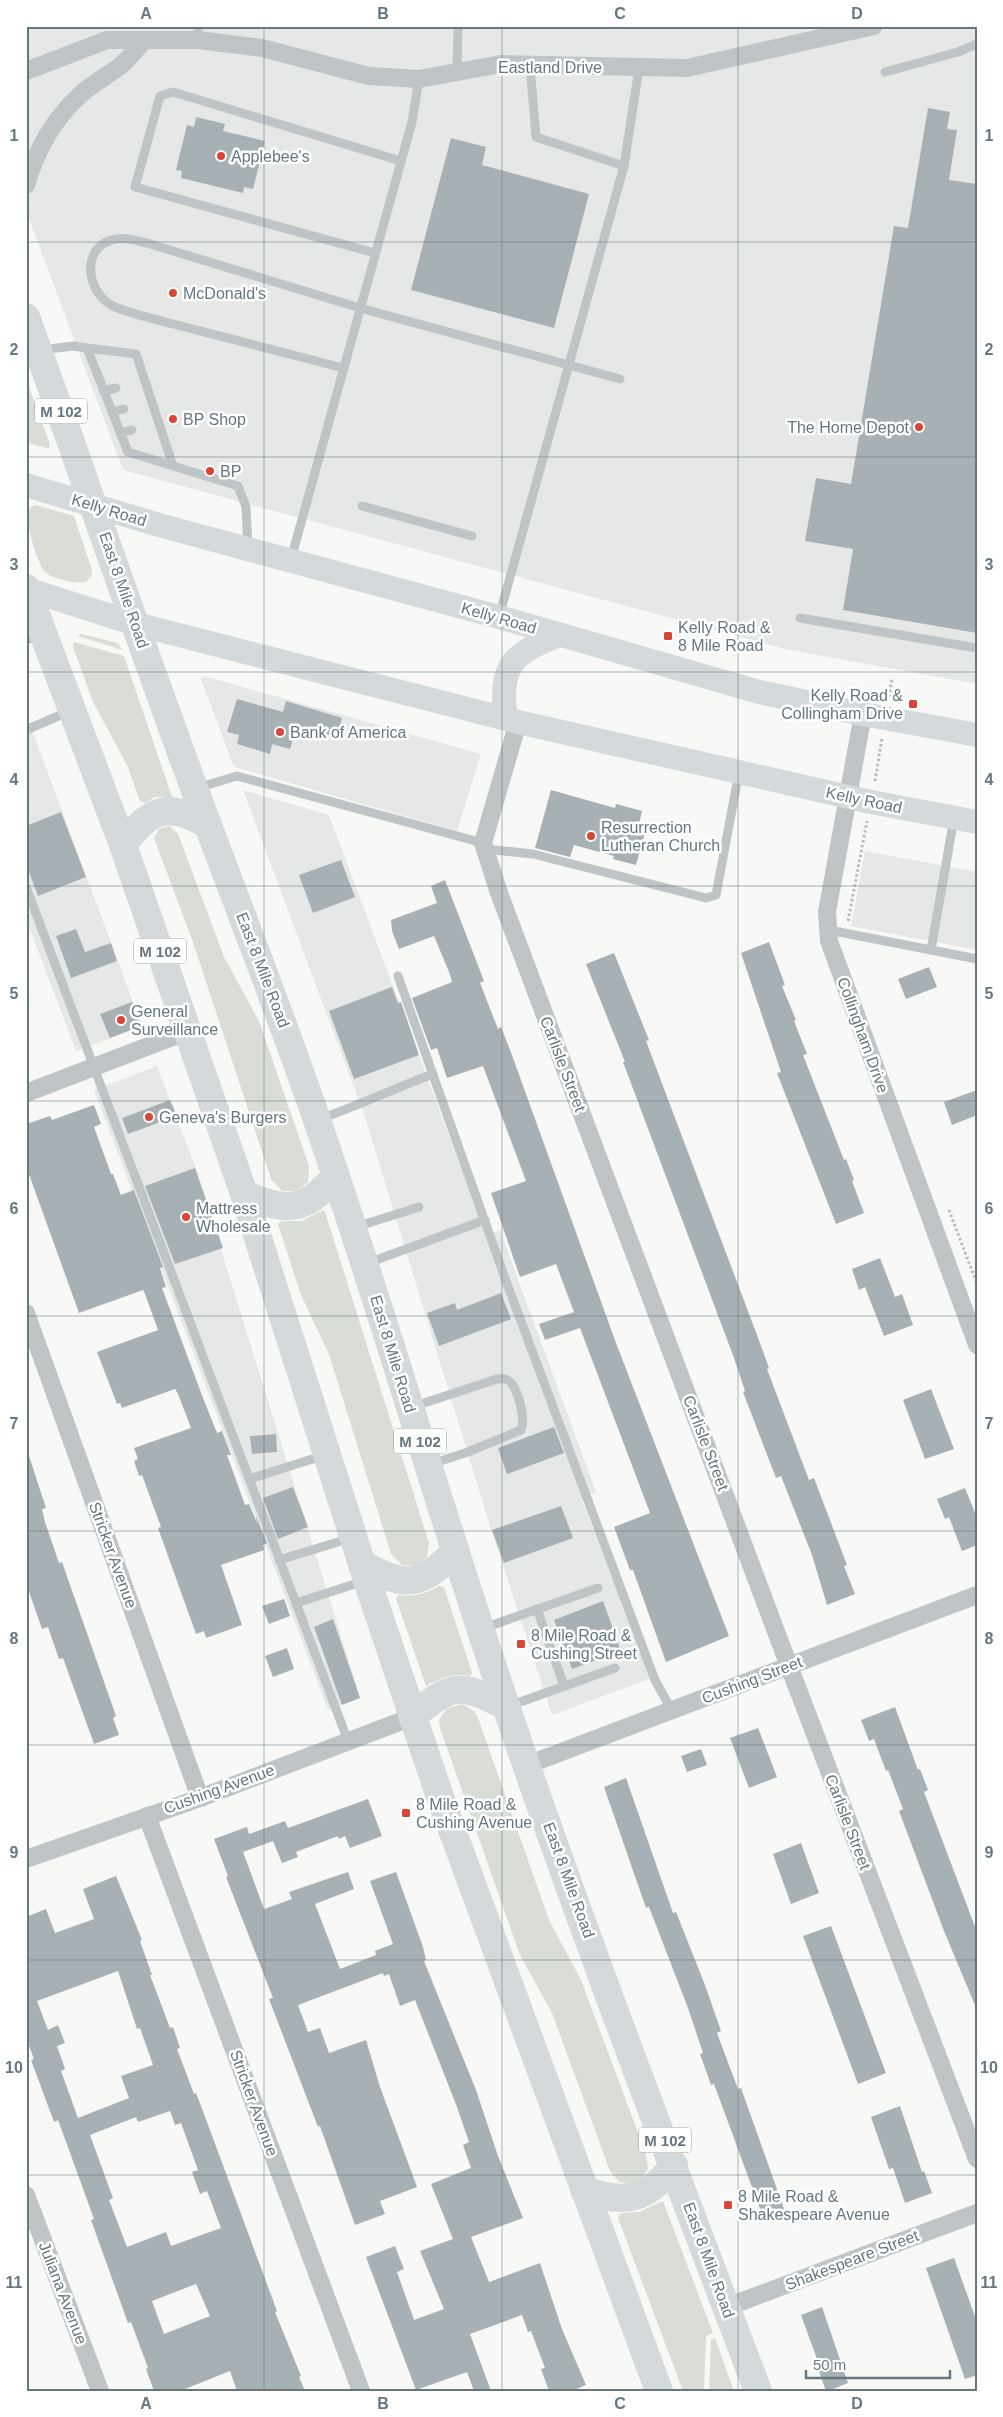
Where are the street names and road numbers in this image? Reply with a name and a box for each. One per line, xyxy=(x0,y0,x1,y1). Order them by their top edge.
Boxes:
street label: Eastland Drive xyxy=(498,59,602,76)
road number: M 102 xyxy=(35,398,87,424)
street label: Kelly Road xyxy=(70,491,148,529)
street label: East 8 Mile Road xyxy=(96,530,152,650)
street label: Kelly Road xyxy=(459,599,539,637)
street label: Kelly Road xyxy=(824,784,904,816)
street label: East 8 Mile Road xyxy=(233,910,293,1030)
road number: M 102 xyxy=(134,938,186,964)
street label: Collingham Drive xyxy=(834,975,892,1095)
street label: Carlisle Street xyxy=(537,1014,589,1114)
street label: East 8 Mile Road xyxy=(367,1293,419,1415)
street label: Carlisle Street xyxy=(680,1393,732,1493)
road number: M 102 xyxy=(394,1428,446,1454)
street label: Stricker Avenue xyxy=(86,1500,140,1611)
street label: Cushing Street xyxy=(700,1653,805,1707)
street label: Cushing Avenue xyxy=(161,1761,277,1817)
street label: Carlisle Street xyxy=(822,1772,874,1872)
street label: East 8 Mile Road xyxy=(540,1820,598,1940)
street label: Stricker Avenue xyxy=(227,2048,281,2159)
road number: M 102 xyxy=(639,2128,691,2152)
street label: East 8 Mile Road xyxy=(680,2200,738,2320)
street label: Shakespeare Street xyxy=(783,2227,922,2293)
street label: Juliana Avenue xyxy=(36,2239,90,2347)

